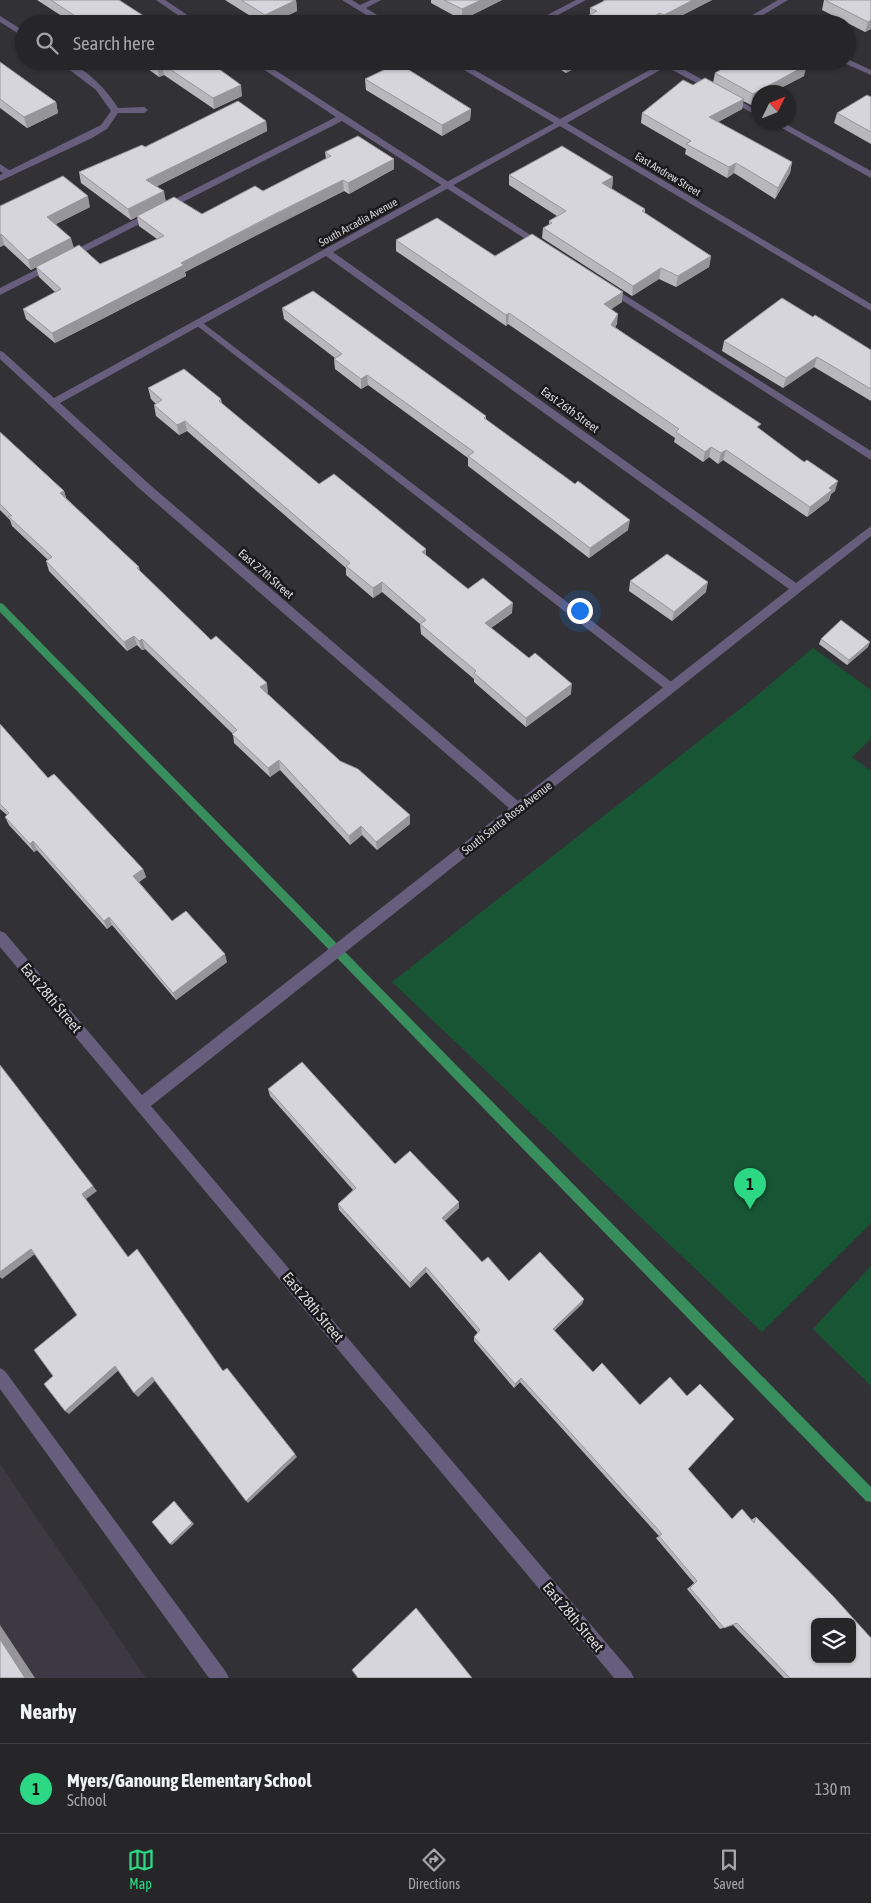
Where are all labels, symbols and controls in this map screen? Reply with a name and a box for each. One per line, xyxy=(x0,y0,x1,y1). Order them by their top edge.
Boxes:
search box xyxy=(15,15,856,70)
icon: search xyxy=(33,29,61,57)
text: Search here xyxy=(73,32,155,54)
north arrow xyxy=(751,85,796,130)
street label: East Andrew Street xyxy=(633,150,703,198)
street label: South Arcadia Avenue xyxy=(317,195,399,249)
street label: East 26th Street xyxy=(538,384,602,436)
street label: East 27th Street xyxy=(236,546,297,602)
your location xyxy=(567,598,593,624)
street label: South Santa Rosa Avenue xyxy=(459,778,555,858)
street label: East 28th Street xyxy=(17,959,85,1036)
pin: 1 xyxy=(734,1168,766,1209)
street label: East 28th Street xyxy=(279,1268,347,1345)
street label: East 28th Street xyxy=(539,1578,607,1655)
map controls xyxy=(811,1618,856,1663)
button: layers xyxy=(811,1618,856,1663)
text: Nearby xyxy=(20,1699,76,1723)
text: Myers/Ganoung Elementary School xyxy=(67,1769,312,1791)
text: 1 xyxy=(32,1780,40,1798)
text: 130 m xyxy=(815,1780,851,1798)
text: School xyxy=(67,1791,107,1809)
tab: Map xyxy=(127,1846,155,1892)
tab: Directions xyxy=(408,1846,460,1892)
tab: Saved xyxy=(713,1846,744,1892)

